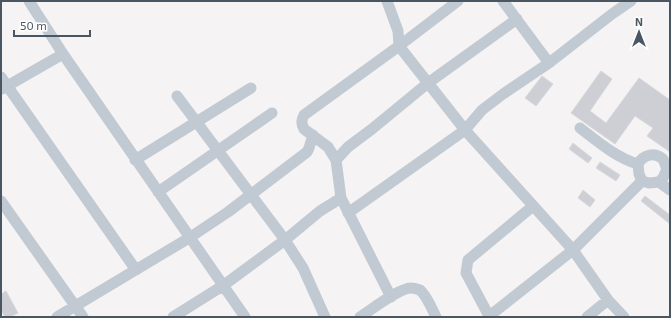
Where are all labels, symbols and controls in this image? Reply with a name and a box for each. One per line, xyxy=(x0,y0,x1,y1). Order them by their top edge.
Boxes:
scale bar xyxy=(14,12,90,38)
north arrow xyxy=(619,12,659,52)
text: N xyxy=(635,15,643,28)
text: 50 m xyxy=(20,18,47,32)

